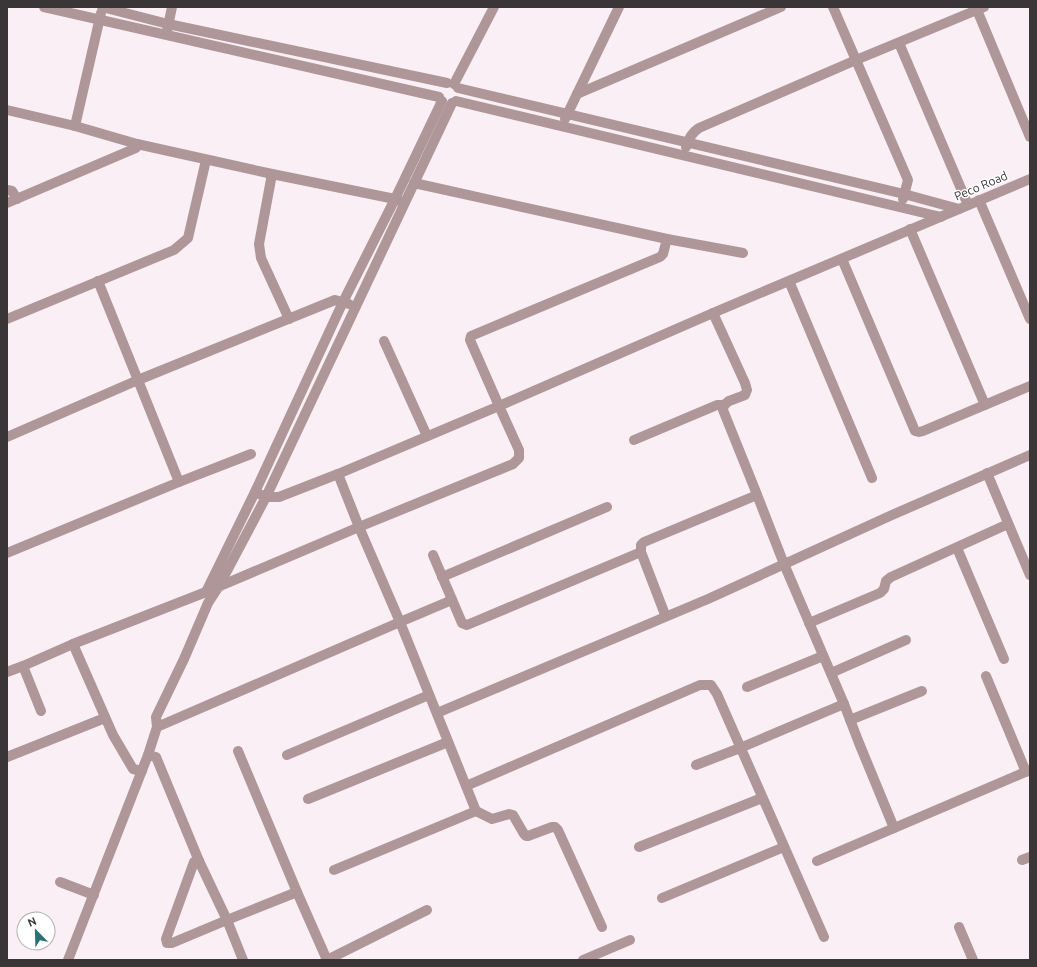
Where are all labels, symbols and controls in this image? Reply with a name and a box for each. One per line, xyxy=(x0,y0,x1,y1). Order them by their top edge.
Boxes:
street label: Peco Road xyxy=(952,169,1009,203)
north arrow xyxy=(16,911,56,951)
text: N xyxy=(26,915,38,929)

